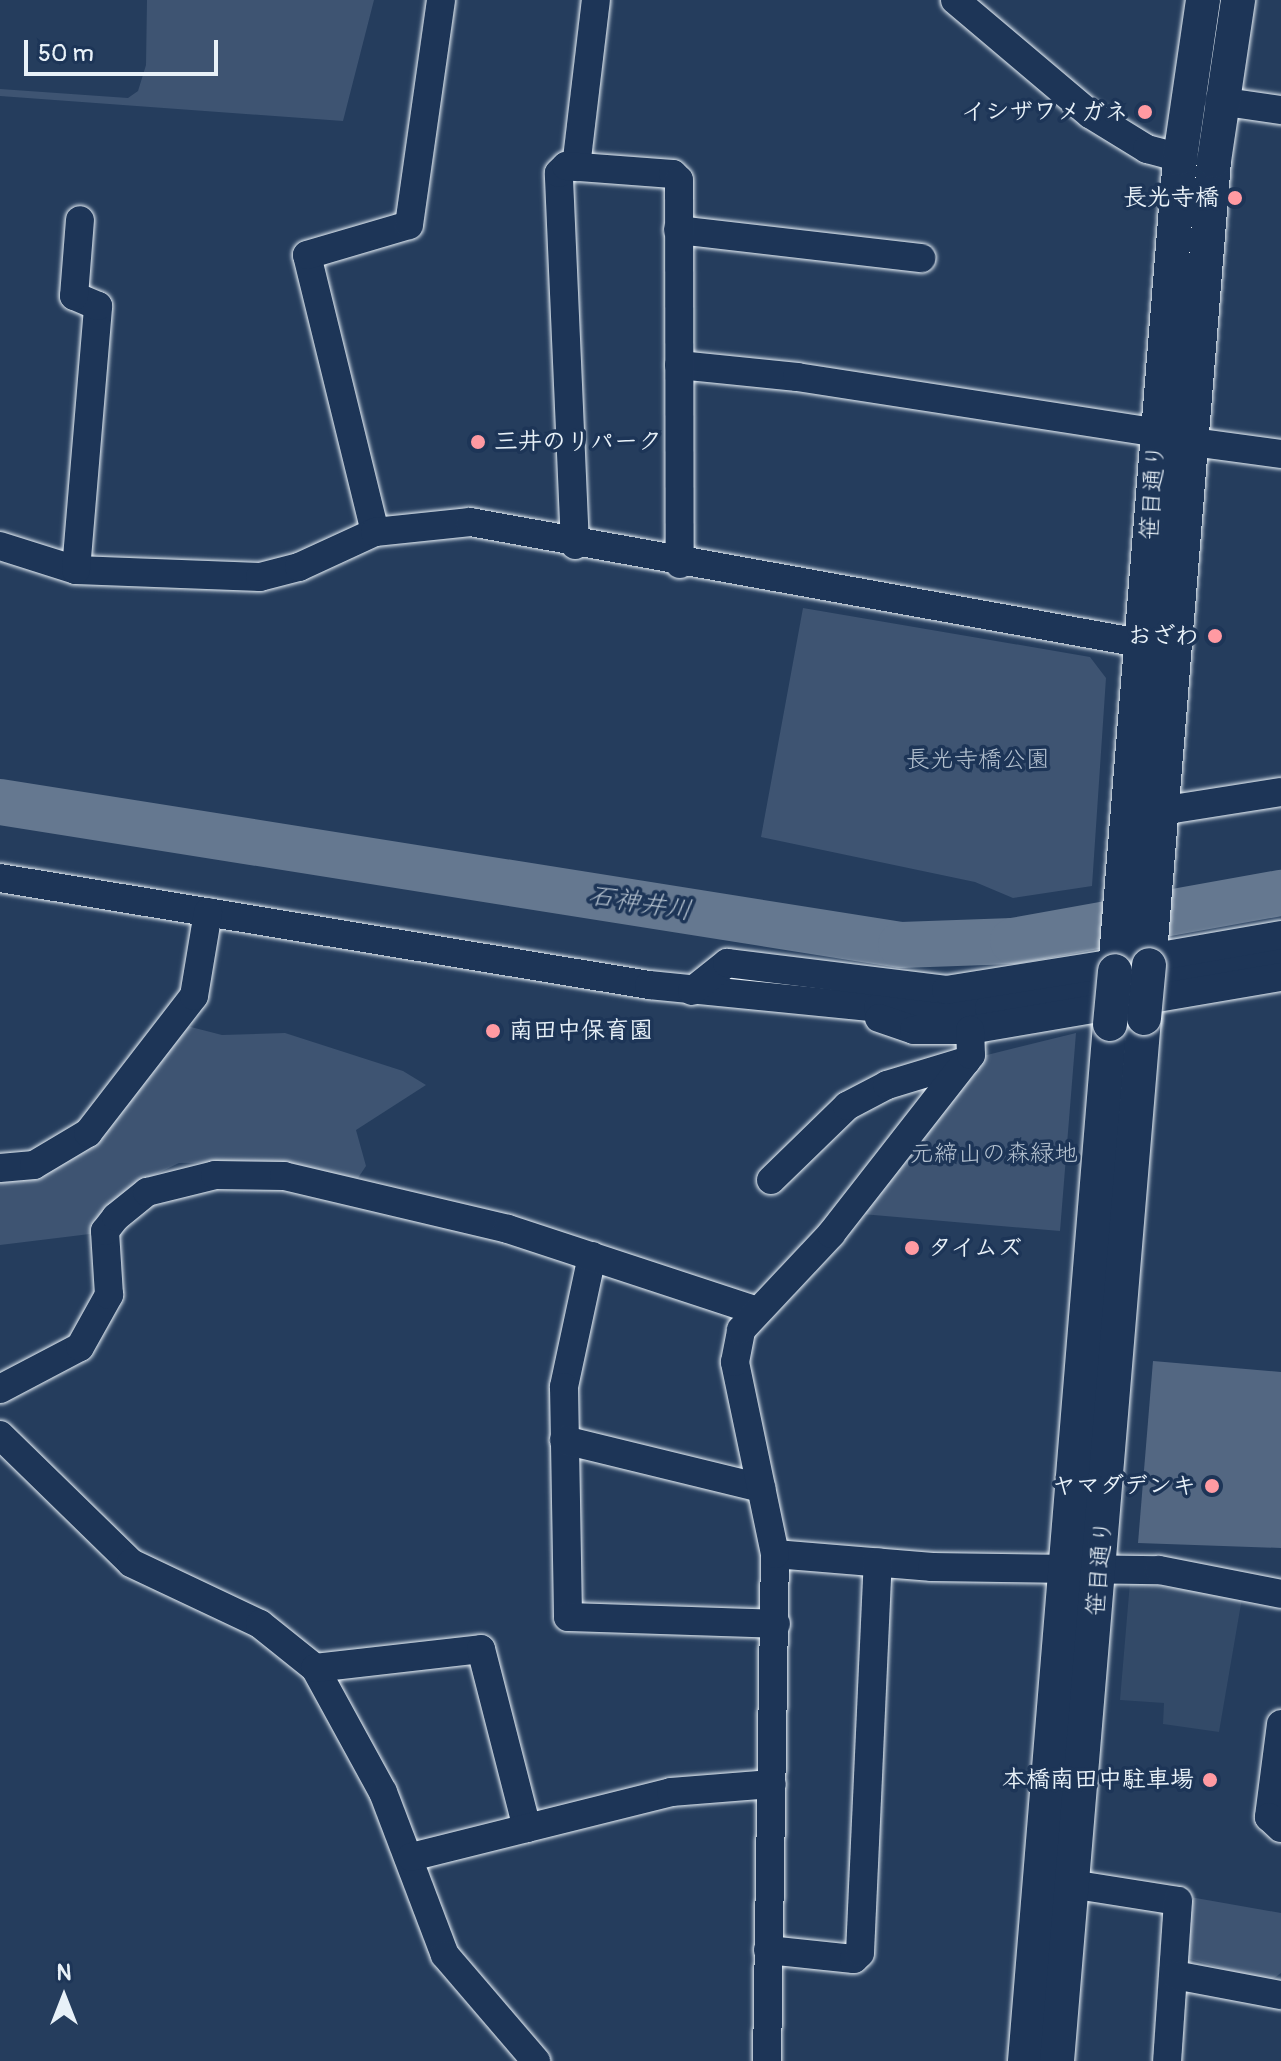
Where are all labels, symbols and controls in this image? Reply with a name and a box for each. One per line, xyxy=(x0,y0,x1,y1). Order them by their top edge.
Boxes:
scale bar xyxy=(28,24,222,74)
text: 50 m xyxy=(38,39,94,68)
place label: イシザワメガネ xyxy=(961,98,1129,126)
marker: イシザワメガネ xyxy=(1136,103,1154,121)
place label: 長光寺橋 xyxy=(1123,184,1219,212)
marker: 長光寺橋 xyxy=(1226,189,1244,207)
place label: 三井のリパーク xyxy=(494,428,662,456)
marker: 三井のリパーク xyxy=(469,433,487,451)
street label: 笹目通り xyxy=(1135,443,1171,541)
place label: おざわ xyxy=(1127,622,1199,650)
marker: おざわ xyxy=(1206,627,1224,645)
park label: 長光寺橋公園 xyxy=(906,746,1050,774)
water label: 石神井川 xyxy=(586,880,694,928)
place label: 南田中保育園 xyxy=(509,1017,653,1045)
marker: 南田中保育園 xyxy=(484,1022,502,1040)
park label: 元締山の森緑地 xyxy=(910,1140,1078,1168)
place label: タイムズ xyxy=(928,1234,1024,1262)
marker: タイムズ xyxy=(903,1239,921,1257)
place label: ヤマダデンキ xyxy=(1052,1472,1196,1500)
marker: ヤマダデンキ xyxy=(1203,1477,1221,1495)
street label: 笹目通り xyxy=(1081,1519,1119,1617)
place label: 本橋南田中駐車場 xyxy=(1002,1766,1194,1794)
marker: 本橋南田中駐車場 xyxy=(1201,1771,1219,1789)
north arrow xyxy=(24,1957,104,2037)
text: N xyxy=(57,1959,71,1987)

